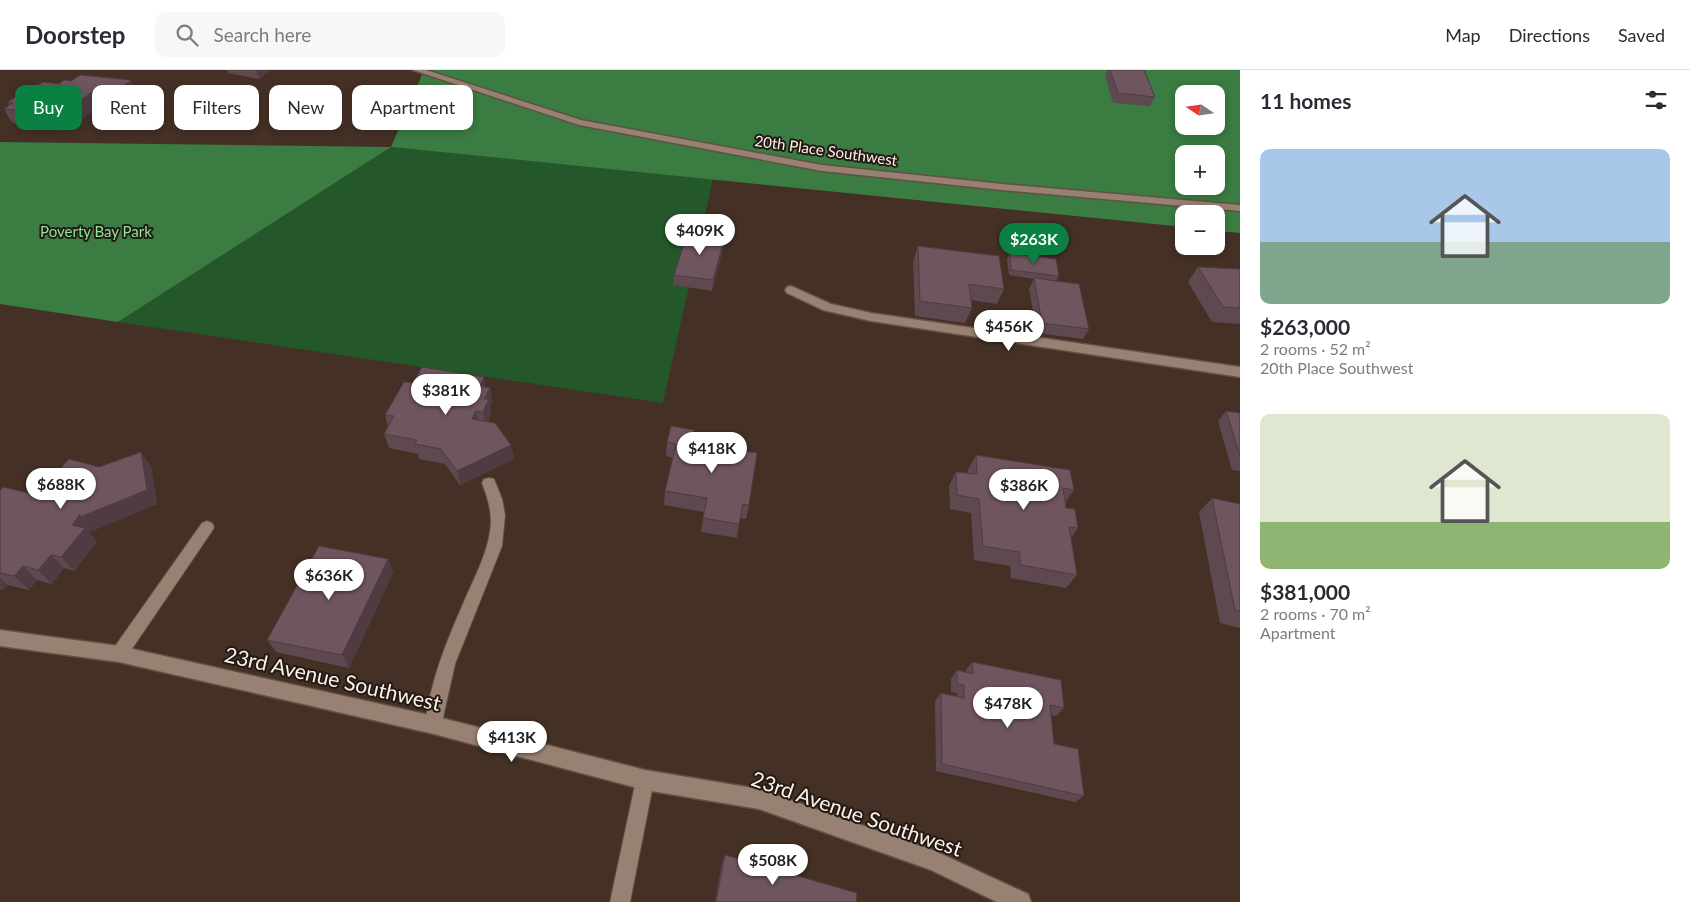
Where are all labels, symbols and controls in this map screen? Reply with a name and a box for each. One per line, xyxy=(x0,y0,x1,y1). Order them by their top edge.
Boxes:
search box xyxy=(155,12,505,57)
text: Doorstep xyxy=(25,20,125,49)
icon: search xyxy=(173,21,201,49)
text: Search here xyxy=(213,23,311,46)
text: Map xyxy=(1445,24,1481,46)
text: Directions xyxy=(1509,24,1590,46)
text: Saved xyxy=(1618,24,1665,46)
chip: Buy xyxy=(15,85,82,130)
chip: Rent xyxy=(92,85,164,130)
chip: Filters xyxy=(174,85,259,130)
chip: New xyxy=(269,85,342,130)
chip: Apartment xyxy=(352,85,473,130)
north arrow xyxy=(1175,85,1225,135)
map controls xyxy=(1175,85,1225,255)
icon: filters xyxy=(1642,86,1670,114)
text: 11 homes xyxy=(1260,88,1351,113)
street label: 20th Place Southwest xyxy=(754,131,899,169)
button: + xyxy=(1175,145,1225,195)
icon: home xyxy=(1420,181,1510,271)
button: − xyxy=(1175,205,1225,255)
pin: $409K xyxy=(665,214,735,256)
text: $409K xyxy=(676,220,724,239)
park label: Poverty Bay Park xyxy=(40,222,152,240)
pin: $263K xyxy=(999,222,1069,265)
text: $263K xyxy=(1010,229,1058,248)
pin: $456K xyxy=(974,310,1044,352)
text: $263,000 xyxy=(1260,314,1350,339)
text: $456K xyxy=(985,316,1033,335)
text: 2 rooms · 52 m² xyxy=(1260,339,1371,358)
text: 20th Place Southwest xyxy=(1260,358,1413,377)
pin: $381K xyxy=(411,374,481,416)
text: $381K xyxy=(422,380,470,399)
pin: $418K xyxy=(677,432,747,474)
text: $418K xyxy=(688,438,736,457)
icon: home xyxy=(1420,446,1510,536)
pin: $688K xyxy=(26,468,96,510)
pin: $386K xyxy=(989,468,1059,511)
text: $688K xyxy=(37,474,85,493)
text: $386K xyxy=(1000,475,1048,494)
pin: $636K xyxy=(294,558,364,601)
text: $636K xyxy=(305,565,353,584)
text: $381,000 xyxy=(1260,579,1350,604)
text: 2 rooms · 70 m² xyxy=(1260,604,1371,623)
text: Apartment xyxy=(1260,623,1335,642)
street label: 23rd Avenue Southwest xyxy=(222,641,444,715)
pin: $478K xyxy=(973,686,1043,729)
text: $478K xyxy=(984,693,1032,712)
pin: $413K xyxy=(477,720,547,763)
text: $413K xyxy=(488,727,536,746)
street label: 23rd Avenue Southwest xyxy=(748,765,966,861)
pin: $508K xyxy=(738,844,808,886)
text: $508K xyxy=(749,850,797,869)

